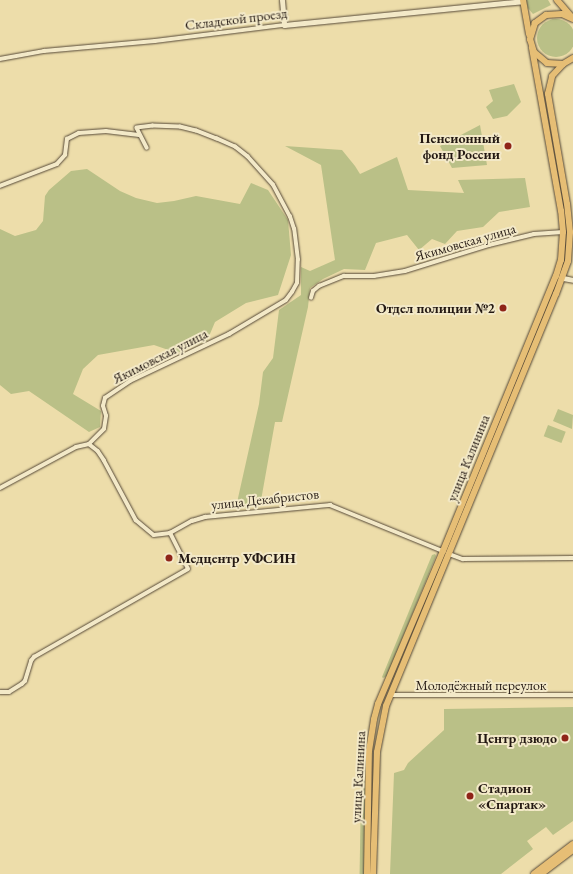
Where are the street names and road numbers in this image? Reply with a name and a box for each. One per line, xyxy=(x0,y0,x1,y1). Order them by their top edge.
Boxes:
street label: Складской проезд xyxy=(184,4,288,34)
street label: Якимовская улица xyxy=(413,220,517,264)
street label: Якимовская улица xyxy=(110,325,210,387)
street label: улица Калинина xyxy=(443,412,493,504)
street label: улица Декабристов xyxy=(210,485,320,513)
street label: Молодёжный переулок xyxy=(415,677,547,693)
street label: улица Калинина xyxy=(347,731,369,823)

